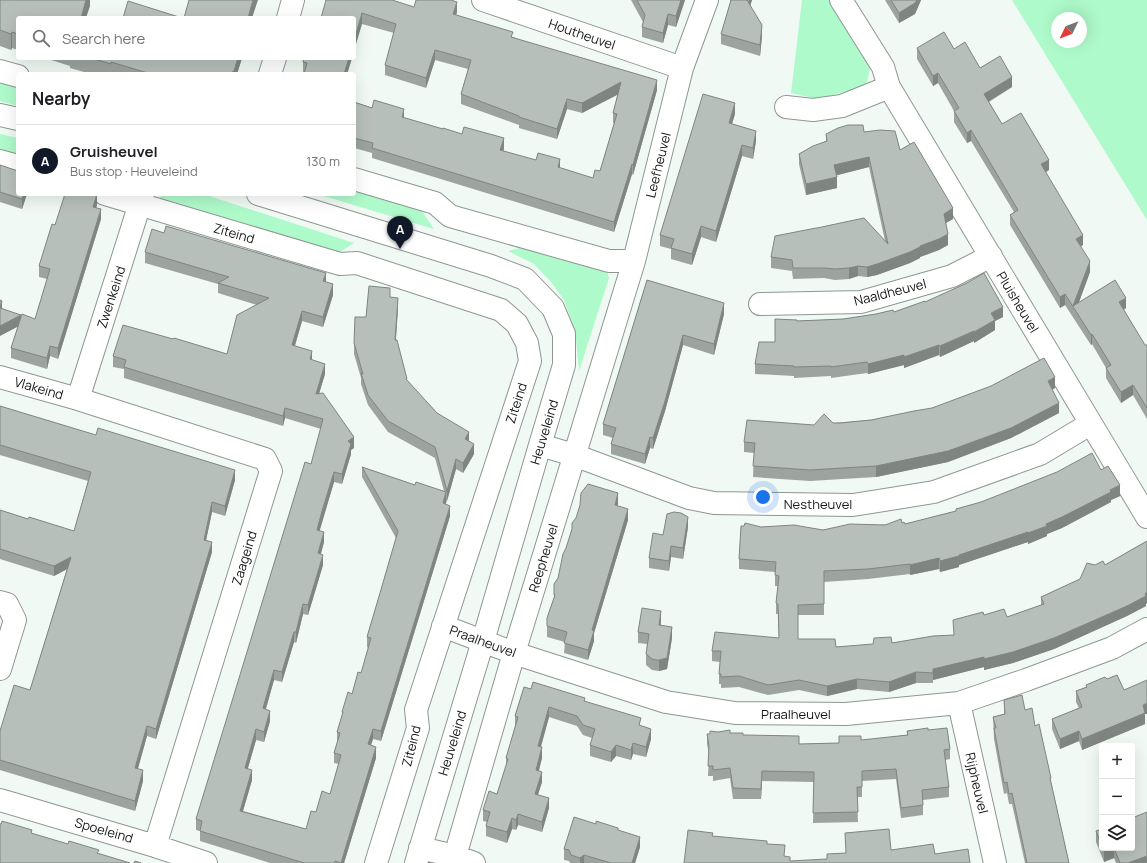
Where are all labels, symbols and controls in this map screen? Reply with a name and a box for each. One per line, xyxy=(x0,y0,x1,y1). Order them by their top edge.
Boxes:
north arrow xyxy=(1051,12,1087,48)
street label: Houtheuvel xyxy=(546,14,618,54)
search box xyxy=(16,16,356,60)
icon: search xyxy=(30,27,52,49)
text: Search here xyxy=(62,28,145,49)
text: Nearby xyxy=(32,87,90,110)
street label: Leefheuvel xyxy=(641,130,675,200)
text: Gruisheuvel xyxy=(70,141,158,162)
text: A xyxy=(41,152,49,170)
text: 130 m xyxy=(306,152,340,170)
text: Bus stop · Heuveleind xyxy=(70,162,198,180)
pin: A xyxy=(387,216,413,249)
street label: Ziteind xyxy=(211,219,257,247)
street label: Zwenkeind xyxy=(92,264,130,330)
street label: Pluisheuvel xyxy=(993,268,1043,336)
street label: Naaldheuvel xyxy=(852,274,928,310)
street label: Vlakeind xyxy=(12,372,66,404)
street label: Ziteind xyxy=(501,380,531,426)
street label: Heuveleind xyxy=(526,397,562,467)
your location xyxy=(753,487,773,507)
street label: Nestheuvel xyxy=(784,495,852,513)
street label: Reepheuvel xyxy=(524,521,562,595)
street label: Zaageind xyxy=(227,529,261,587)
street label: Praalheuvel xyxy=(447,621,519,661)
street label: Praalheuvel xyxy=(761,705,831,723)
street label: Heuveleind xyxy=(434,708,470,778)
street label: Ziteind xyxy=(397,723,425,769)
map controls xyxy=(1099,743,1135,851)
button: + xyxy=(1099,743,1135,779)
street label: Rijpheuvel xyxy=(961,751,993,815)
button: − xyxy=(1099,779,1135,815)
street label: Spoeleind xyxy=(73,813,135,847)
button: layers xyxy=(1099,815,1135,851)

